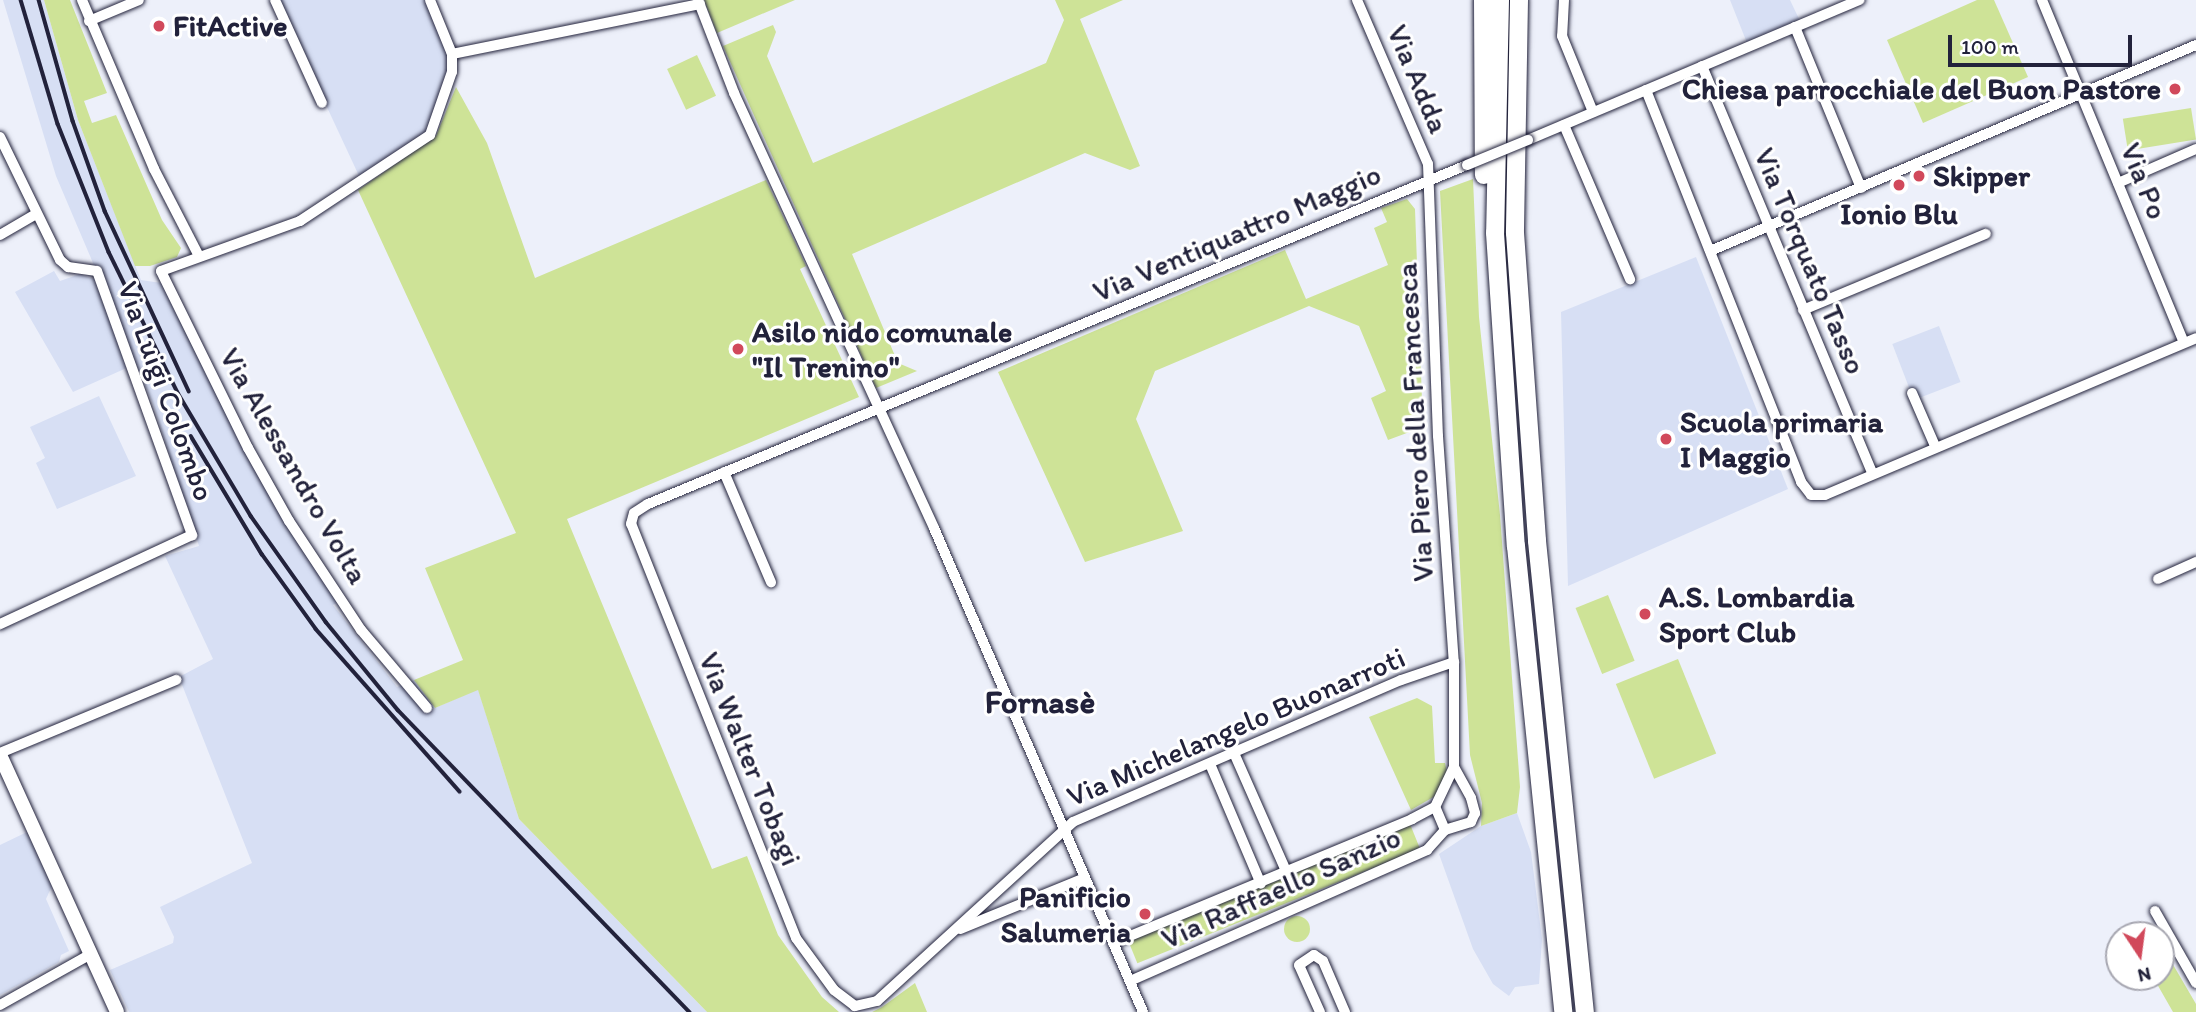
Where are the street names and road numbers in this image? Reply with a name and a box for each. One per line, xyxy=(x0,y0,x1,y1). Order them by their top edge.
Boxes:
street label: Via Adda xyxy=(1379,19,1457,139)
street label: Via Po xyxy=(2113,138,2175,224)
street label: Via Torquato Tasso xyxy=(1747,143,1873,379)
street label: Via Ventiquattro Maggio xyxy=(1088,156,1386,310)
street label: Via Piero della Francesca xyxy=(1389,262,1441,582)
street label: Via Luigi Colombo xyxy=(110,277,222,505)
street label: Via Alessandro Volta xyxy=(213,343,375,589)
street label: Via Michelangelo Buonarroti xyxy=(1061,639,1411,815)
street label: Via Walter Tobagi xyxy=(692,649,808,869)
street label: Via Raffaello Sanzio xyxy=(1156,819,1406,957)

